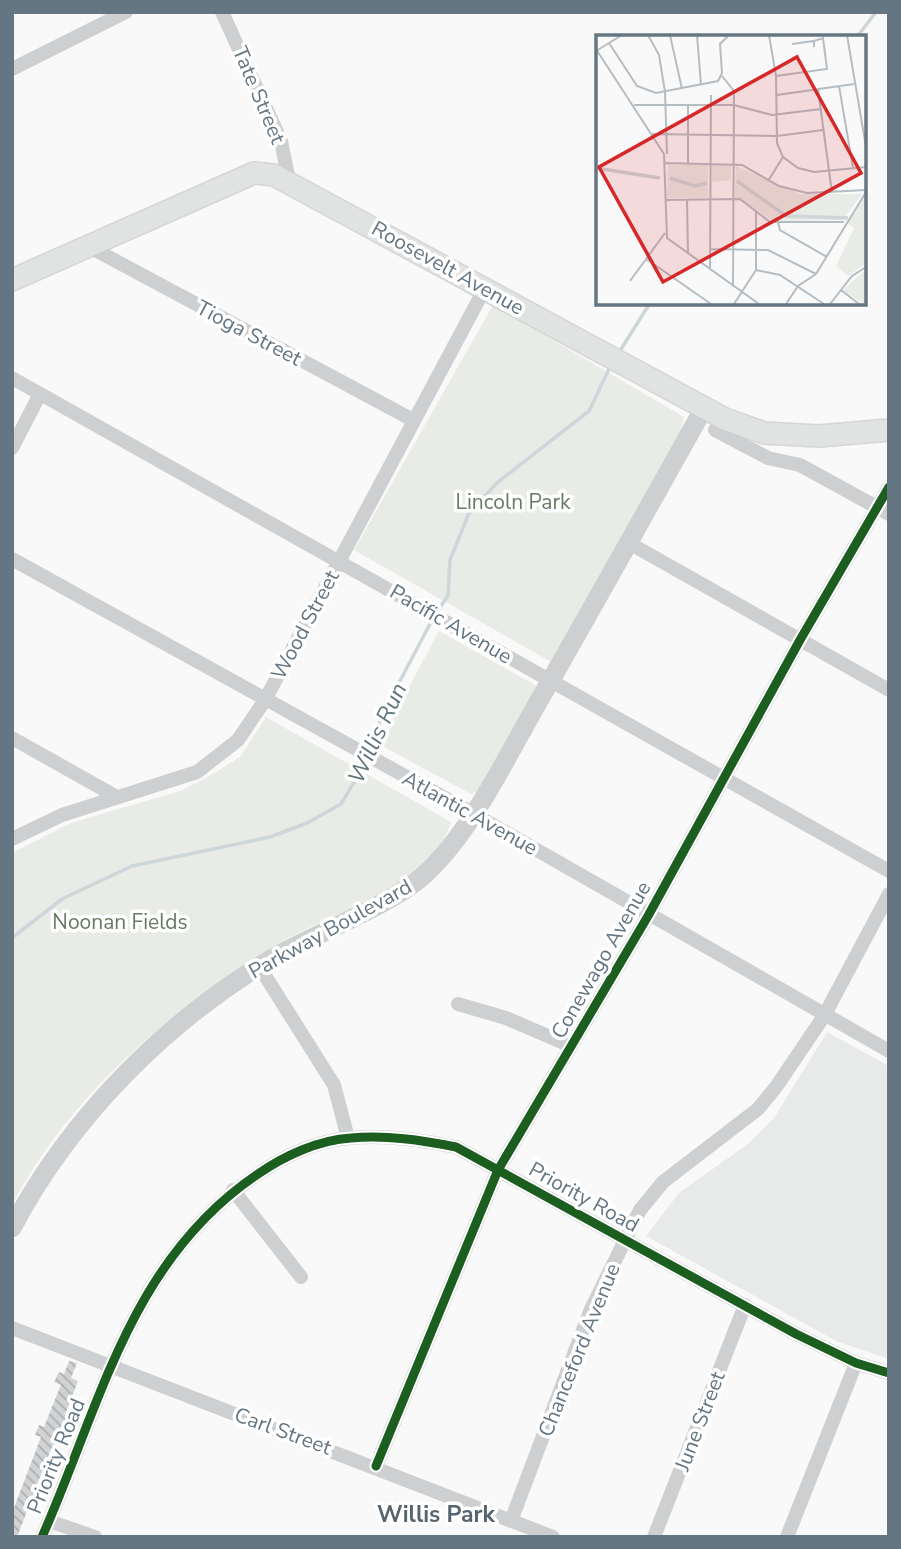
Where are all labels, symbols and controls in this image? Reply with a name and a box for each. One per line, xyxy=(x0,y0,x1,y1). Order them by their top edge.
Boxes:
inset map xyxy=(596,35,866,304)
street label: Tate Street xyxy=(226,42,292,149)
street label: Roosevelt Avenue xyxy=(367,214,529,322)
street label: Tioga Street xyxy=(192,294,307,373)
park label: Lincoln Park xyxy=(456,488,571,516)
street label: Wood Street xyxy=(264,565,346,685)
street label: Pacific Avenue xyxy=(385,578,517,670)
water label: Willis Run xyxy=(341,678,414,789)
street label: Atlantic Avenue xyxy=(397,764,543,862)
street label: Parkway Boulevard xyxy=(243,873,417,985)
street label: Conewago Avenue xyxy=(545,876,657,1044)
park label: Noonan Fields xyxy=(52,908,188,936)
street label: Priority Road xyxy=(524,1155,644,1239)
street label: Chanceford Avenue xyxy=(531,1259,627,1441)
street label: June Street xyxy=(668,1367,732,1476)
street label: Priority Road xyxy=(20,1394,92,1518)
street label: Carl Street xyxy=(231,1401,336,1462)
district label: Willis Park xyxy=(377,1499,496,1530)

